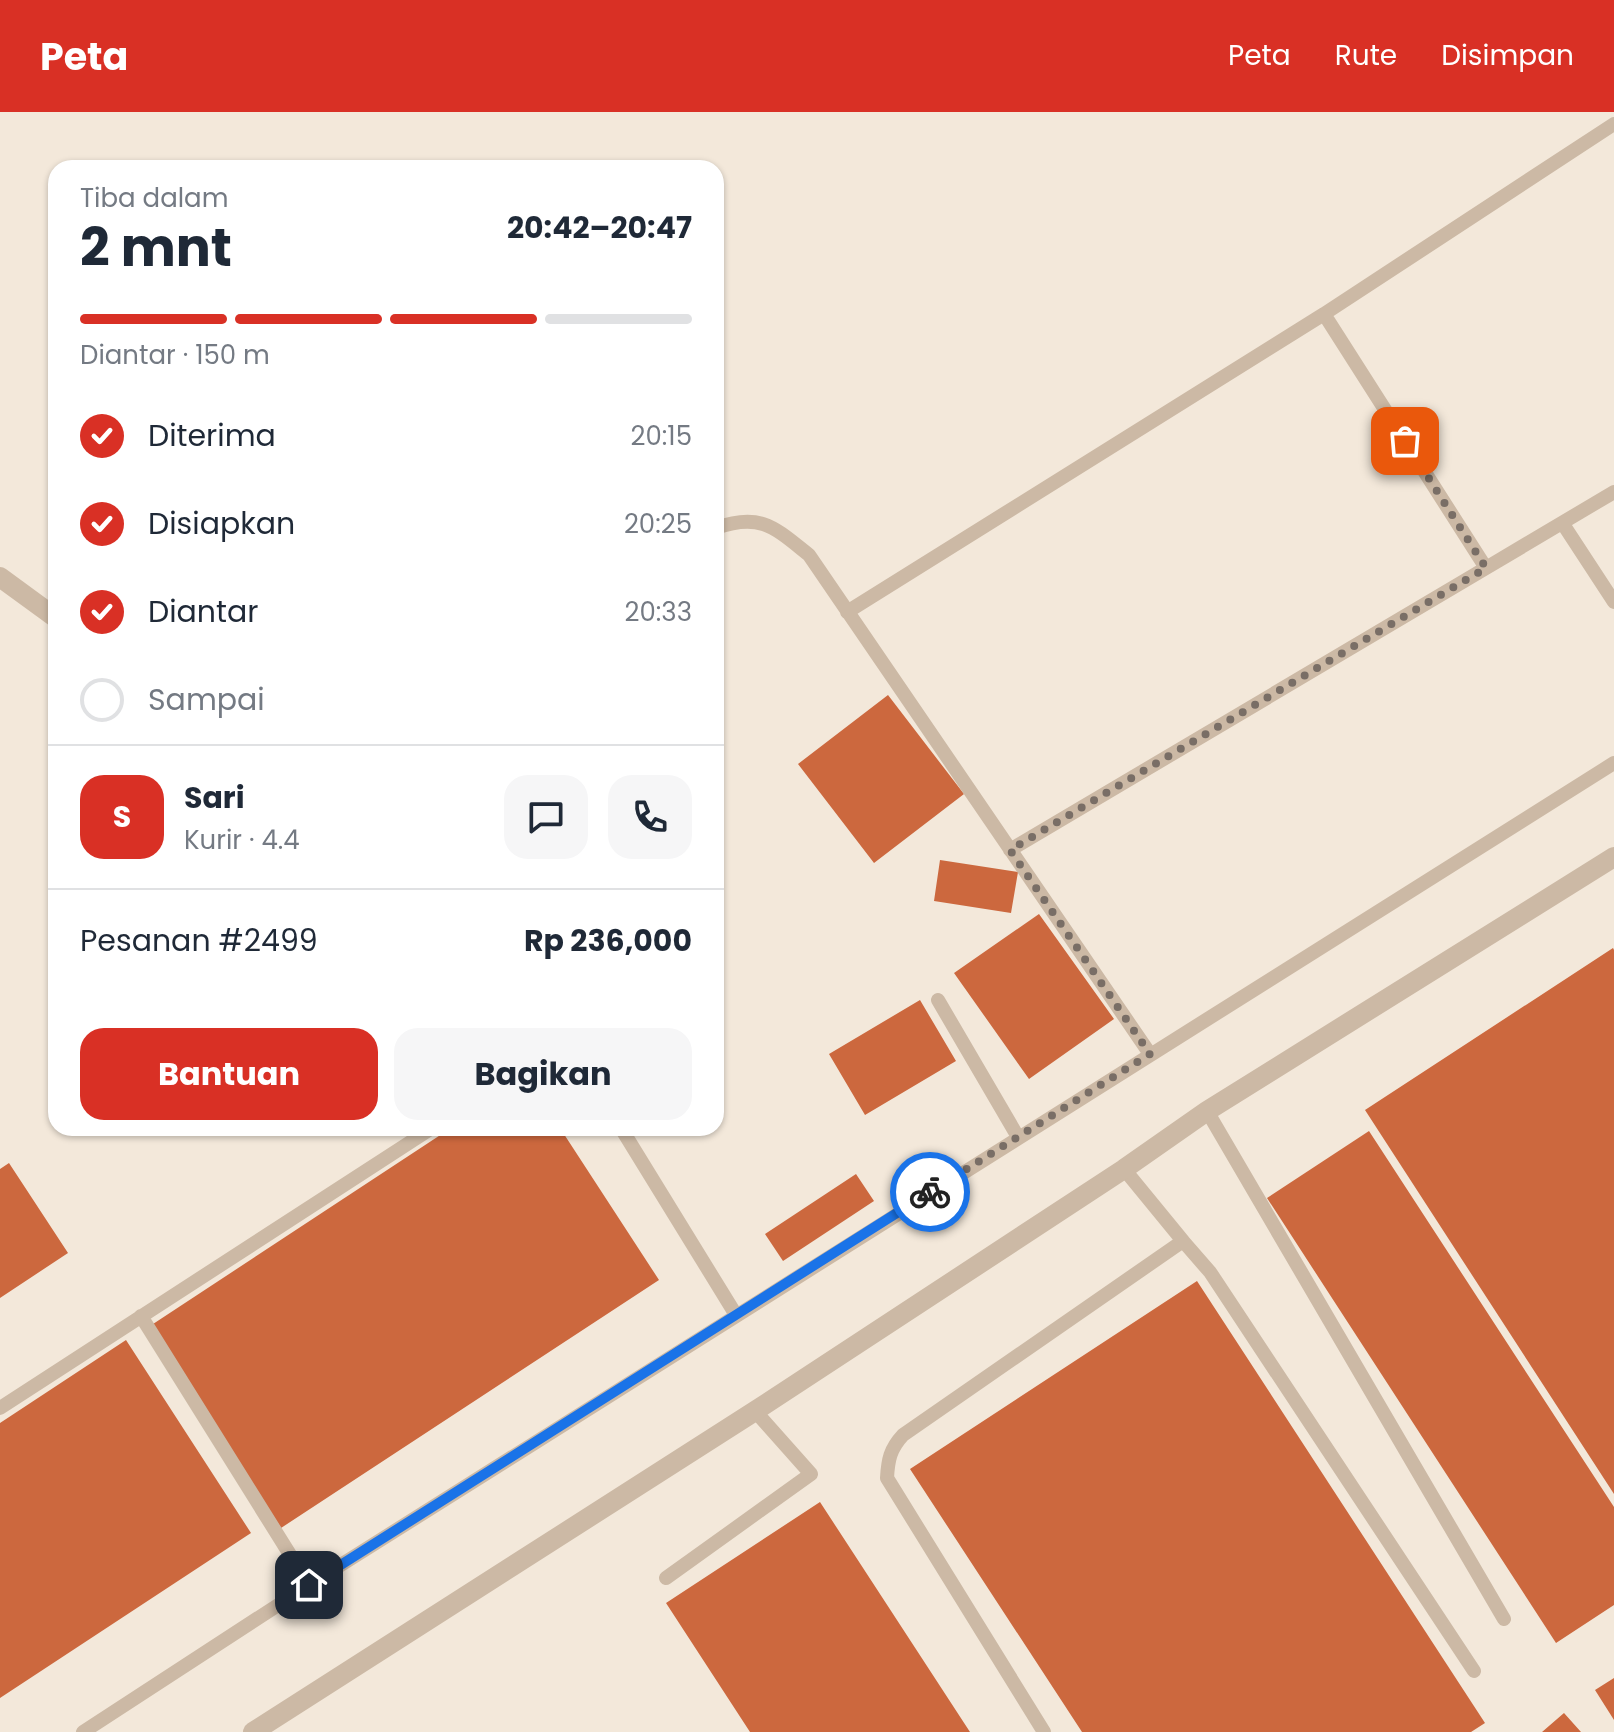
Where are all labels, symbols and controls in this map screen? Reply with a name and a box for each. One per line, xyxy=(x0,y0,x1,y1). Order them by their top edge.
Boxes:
text: Peta xyxy=(40,30,128,83)
text: Peta xyxy=(1228,36,1291,75)
text: Rute xyxy=(1335,36,1397,75)
text: Disimpan xyxy=(1441,36,1574,75)
text: Tiba dalam xyxy=(80,180,228,216)
text: 20:42–20:47 xyxy=(507,206,692,249)
text: 2 mnt xyxy=(80,211,232,284)
text: Diantar · 150 m xyxy=(80,337,270,373)
pin xyxy=(1371,407,1439,475)
icon: check xyxy=(80,414,124,458)
text: Diterima xyxy=(148,414,276,457)
text: 20:15 xyxy=(631,418,692,454)
icon: bag xyxy=(1383,419,1427,463)
icon: check xyxy=(80,502,124,546)
text: Disiapkan xyxy=(148,502,295,545)
text: 20:25 xyxy=(624,506,692,542)
icon: check xyxy=(80,590,124,634)
text: Diantar xyxy=(148,590,258,633)
text: 20:33 xyxy=(625,594,692,630)
text: Sampai xyxy=(148,678,265,721)
button: chat xyxy=(504,775,588,859)
button: phone xyxy=(608,775,692,859)
text: Sari xyxy=(184,776,245,819)
text: S xyxy=(113,795,131,838)
text: Kurir · 4.4 xyxy=(184,822,300,858)
text: Pesanan #2499 xyxy=(80,919,318,962)
text: Rp 236,000 xyxy=(524,919,692,962)
button: Bantuan xyxy=(80,1028,378,1120)
button: Bagikan xyxy=(394,1028,692,1120)
courier xyxy=(890,1152,970,1232)
icon: bike xyxy=(908,1170,952,1214)
pin xyxy=(275,1551,343,1619)
icon: home xyxy=(287,1563,331,1607)

